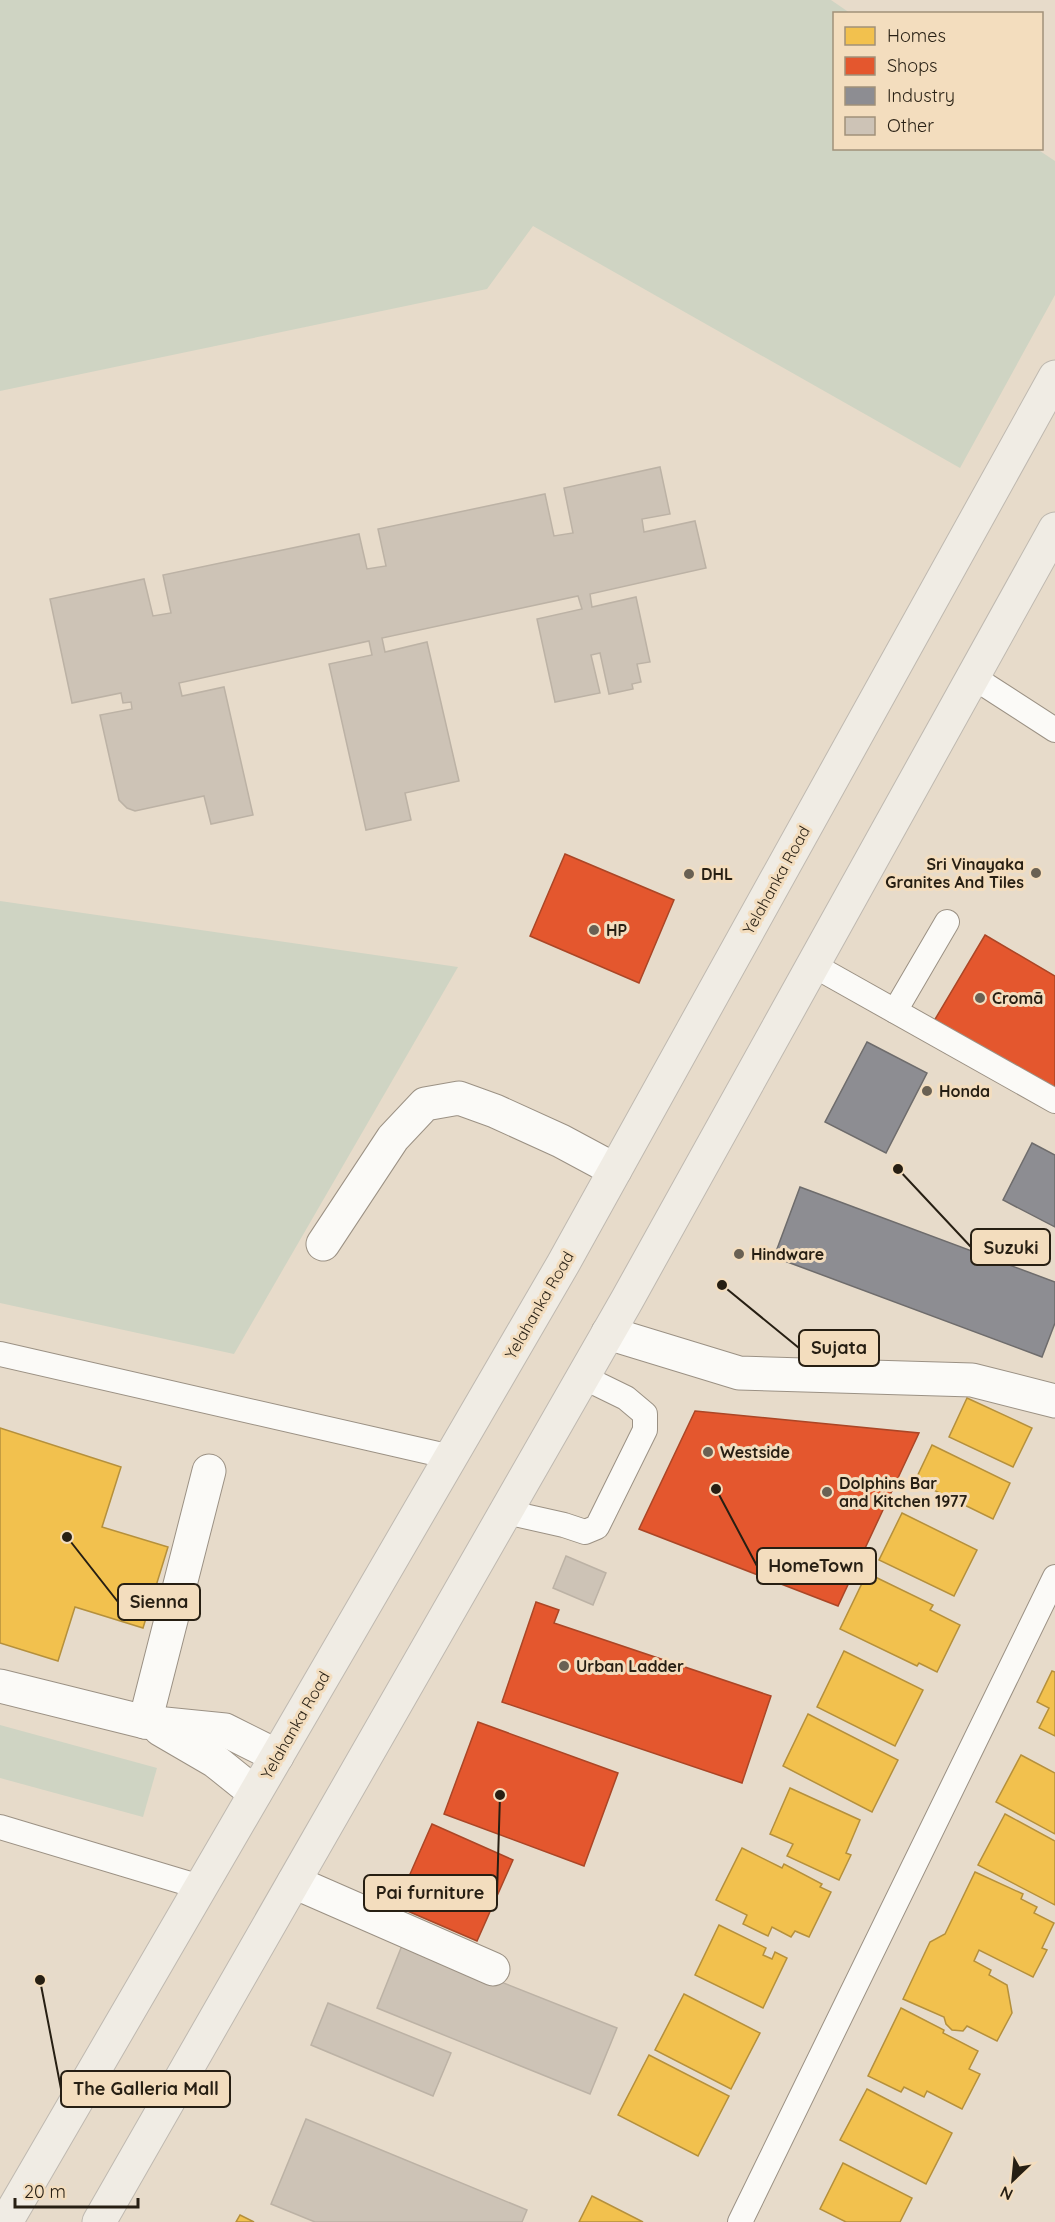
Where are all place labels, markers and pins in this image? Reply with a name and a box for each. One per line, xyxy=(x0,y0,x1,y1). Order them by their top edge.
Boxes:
place label: Sri Vinayaka Granites And Tiles xyxy=(885,854,1024,892)
place label: DHL xyxy=(701,864,733,884)
marker: Sri Vinayaka Granites And Tiles xyxy=(1029,866,1043,880)
marker: DHL xyxy=(682,867,696,881)
place label: HP xyxy=(606,920,628,940)
marker: HP xyxy=(587,923,601,937)
place label: Cromā xyxy=(992,988,1043,1008)
marker: Cromā xyxy=(973,991,987,1005)
place label: Honda xyxy=(939,1081,990,1101)
marker: Honda xyxy=(920,1084,934,1098)
callout: Suzuki xyxy=(971,1229,1050,1265)
place label: Hindware xyxy=(751,1244,824,1264)
marker: Hindware xyxy=(732,1247,746,1261)
callout: Sujata xyxy=(799,1330,879,1366)
place label: Westside xyxy=(720,1442,790,1462)
marker: Westside xyxy=(701,1445,715,1459)
place label: Dolphins Bar and Kitchen 1977 xyxy=(839,1473,968,1511)
marker: Dolphins Bar and Kitchen 1977 xyxy=(820,1485,834,1499)
callout: HomeTown xyxy=(757,1548,876,1584)
callout: Sienna xyxy=(118,1584,200,1620)
place label: Urban Ladder xyxy=(576,1656,684,1676)
marker: Urban Ladder xyxy=(557,1659,571,1673)
callout: Pai furniture xyxy=(364,1875,497,1911)
callout: The Galleria Mall xyxy=(61,2071,230,2107)

